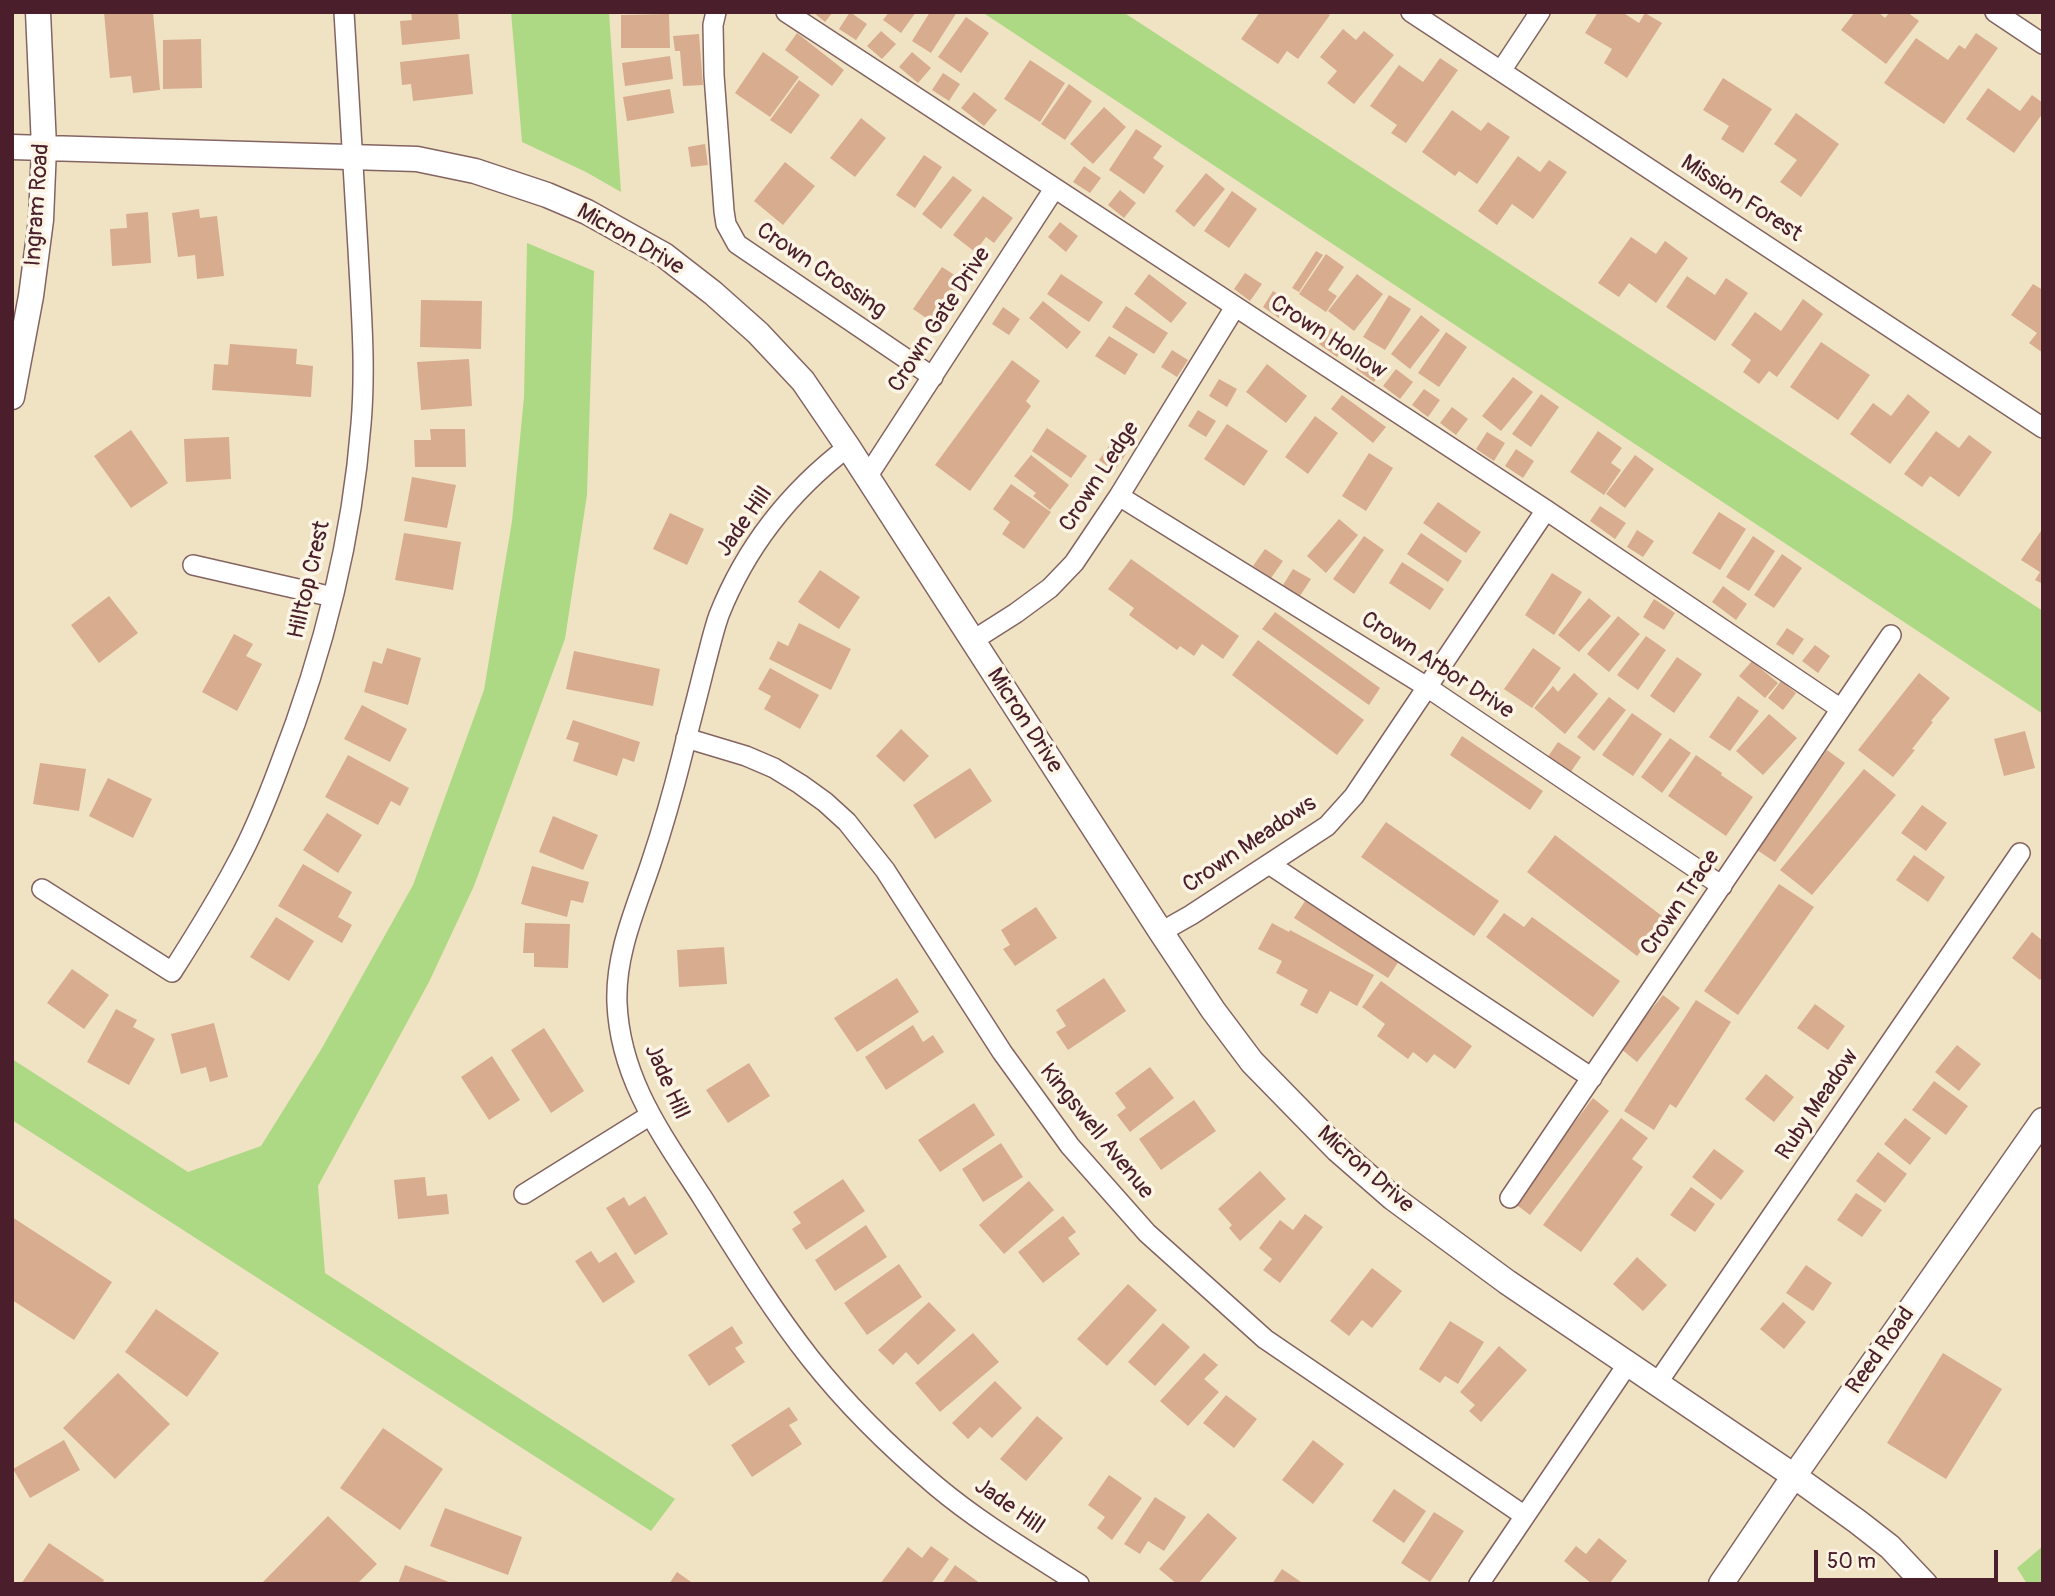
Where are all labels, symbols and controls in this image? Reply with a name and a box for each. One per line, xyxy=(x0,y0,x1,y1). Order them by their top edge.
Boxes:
street label: Ingram Road xyxy=(20,143,56,267)
street label: Mission Forest xyxy=(1675,150,1807,248)
street label: Micron Drive xyxy=(571,198,689,282)
street label: Crown Crossing xyxy=(751,217,891,325)
street label: Crown Gate Drive xyxy=(883,242,997,398)
street label: Crown Hollow xyxy=(1265,290,1391,386)
street label: Crown Ledge xyxy=(1054,417,1146,537)
street label: Jade Hill xyxy=(711,482,779,562)
street label: Hilltop Crest xyxy=(283,518,337,642)
street label: Crown Arbor Drive xyxy=(1355,606,1519,726)
street label: Micron Drive xyxy=(980,663,1068,779)
street label: Crown Meadows xyxy=(1178,790,1322,900)
street label: Crown Trace xyxy=(1636,845,1726,961)
street label: Jade Hill xyxy=(637,1040,695,1124)
street label: Ruby Meadow xyxy=(1771,1044,1865,1166)
street label: Kingswell Avenue xyxy=(1033,1059,1159,1205)
street label: Micron Drive xyxy=(1311,1120,1419,1220)
street label: Reed Road xyxy=(1841,1302,1921,1400)
street label: Jade Hill xyxy=(969,1473,1049,1541)
scale bar xyxy=(1817,1536,2001,1580)
text: 50 m xyxy=(1827,1548,1876,1575)

